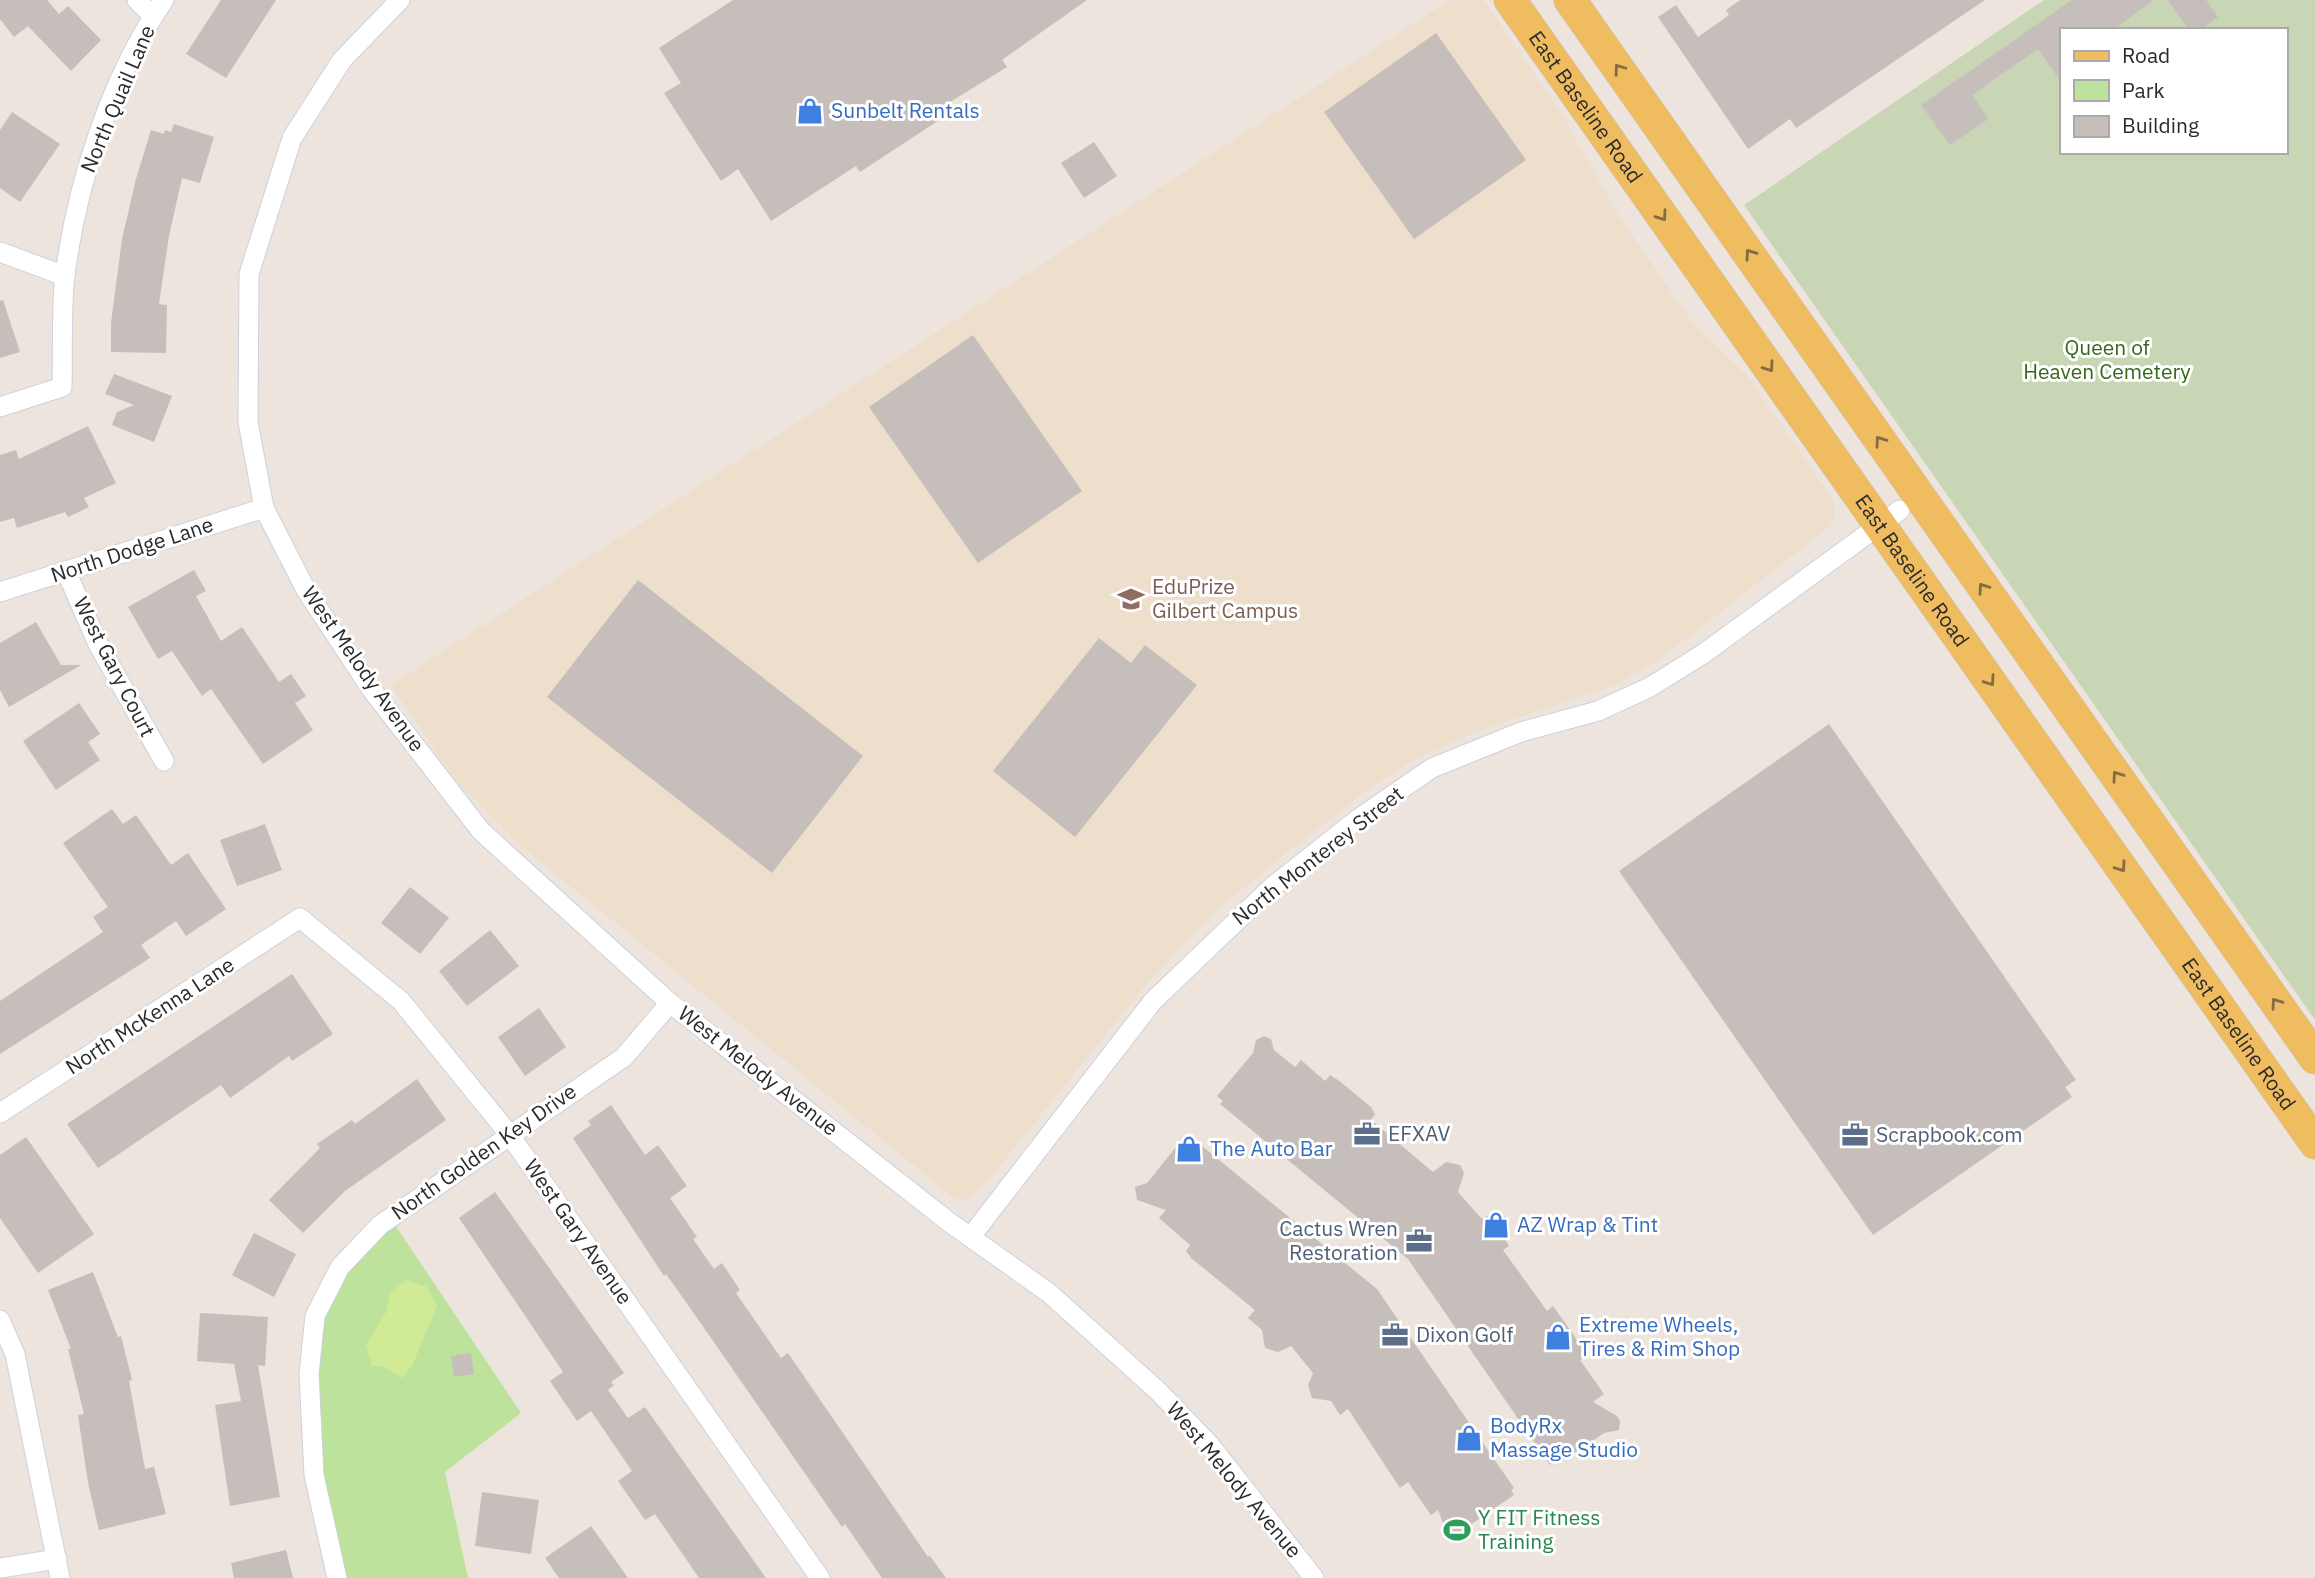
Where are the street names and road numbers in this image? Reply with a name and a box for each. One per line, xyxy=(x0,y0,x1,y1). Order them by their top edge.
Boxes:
street label: North Quail Lane xyxy=(73,21,161,177)
street label: East Baseline Road xyxy=(1523,25,1650,188)
street label: East Baseline Road xyxy=(1849,488,1976,652)
street label: North Dodge Lane xyxy=(47,510,217,589)
street label: West Melody Avenue xyxy=(296,580,432,757)
street label: West Gary Court xyxy=(68,592,162,741)
street label: North Monterey Street xyxy=(1226,779,1409,931)
street label: North McKenna Lane xyxy=(60,950,239,1080)
street label: East Baseline Road xyxy=(2176,952,2303,1115)
street label: West Melody Avenue xyxy=(673,999,845,1142)
street label: North Golden Key Drive xyxy=(385,1077,581,1226)
street label: West Gary Avenue xyxy=(518,1153,640,1310)
street label: West Melody Avenue xyxy=(1161,1395,1309,1563)

